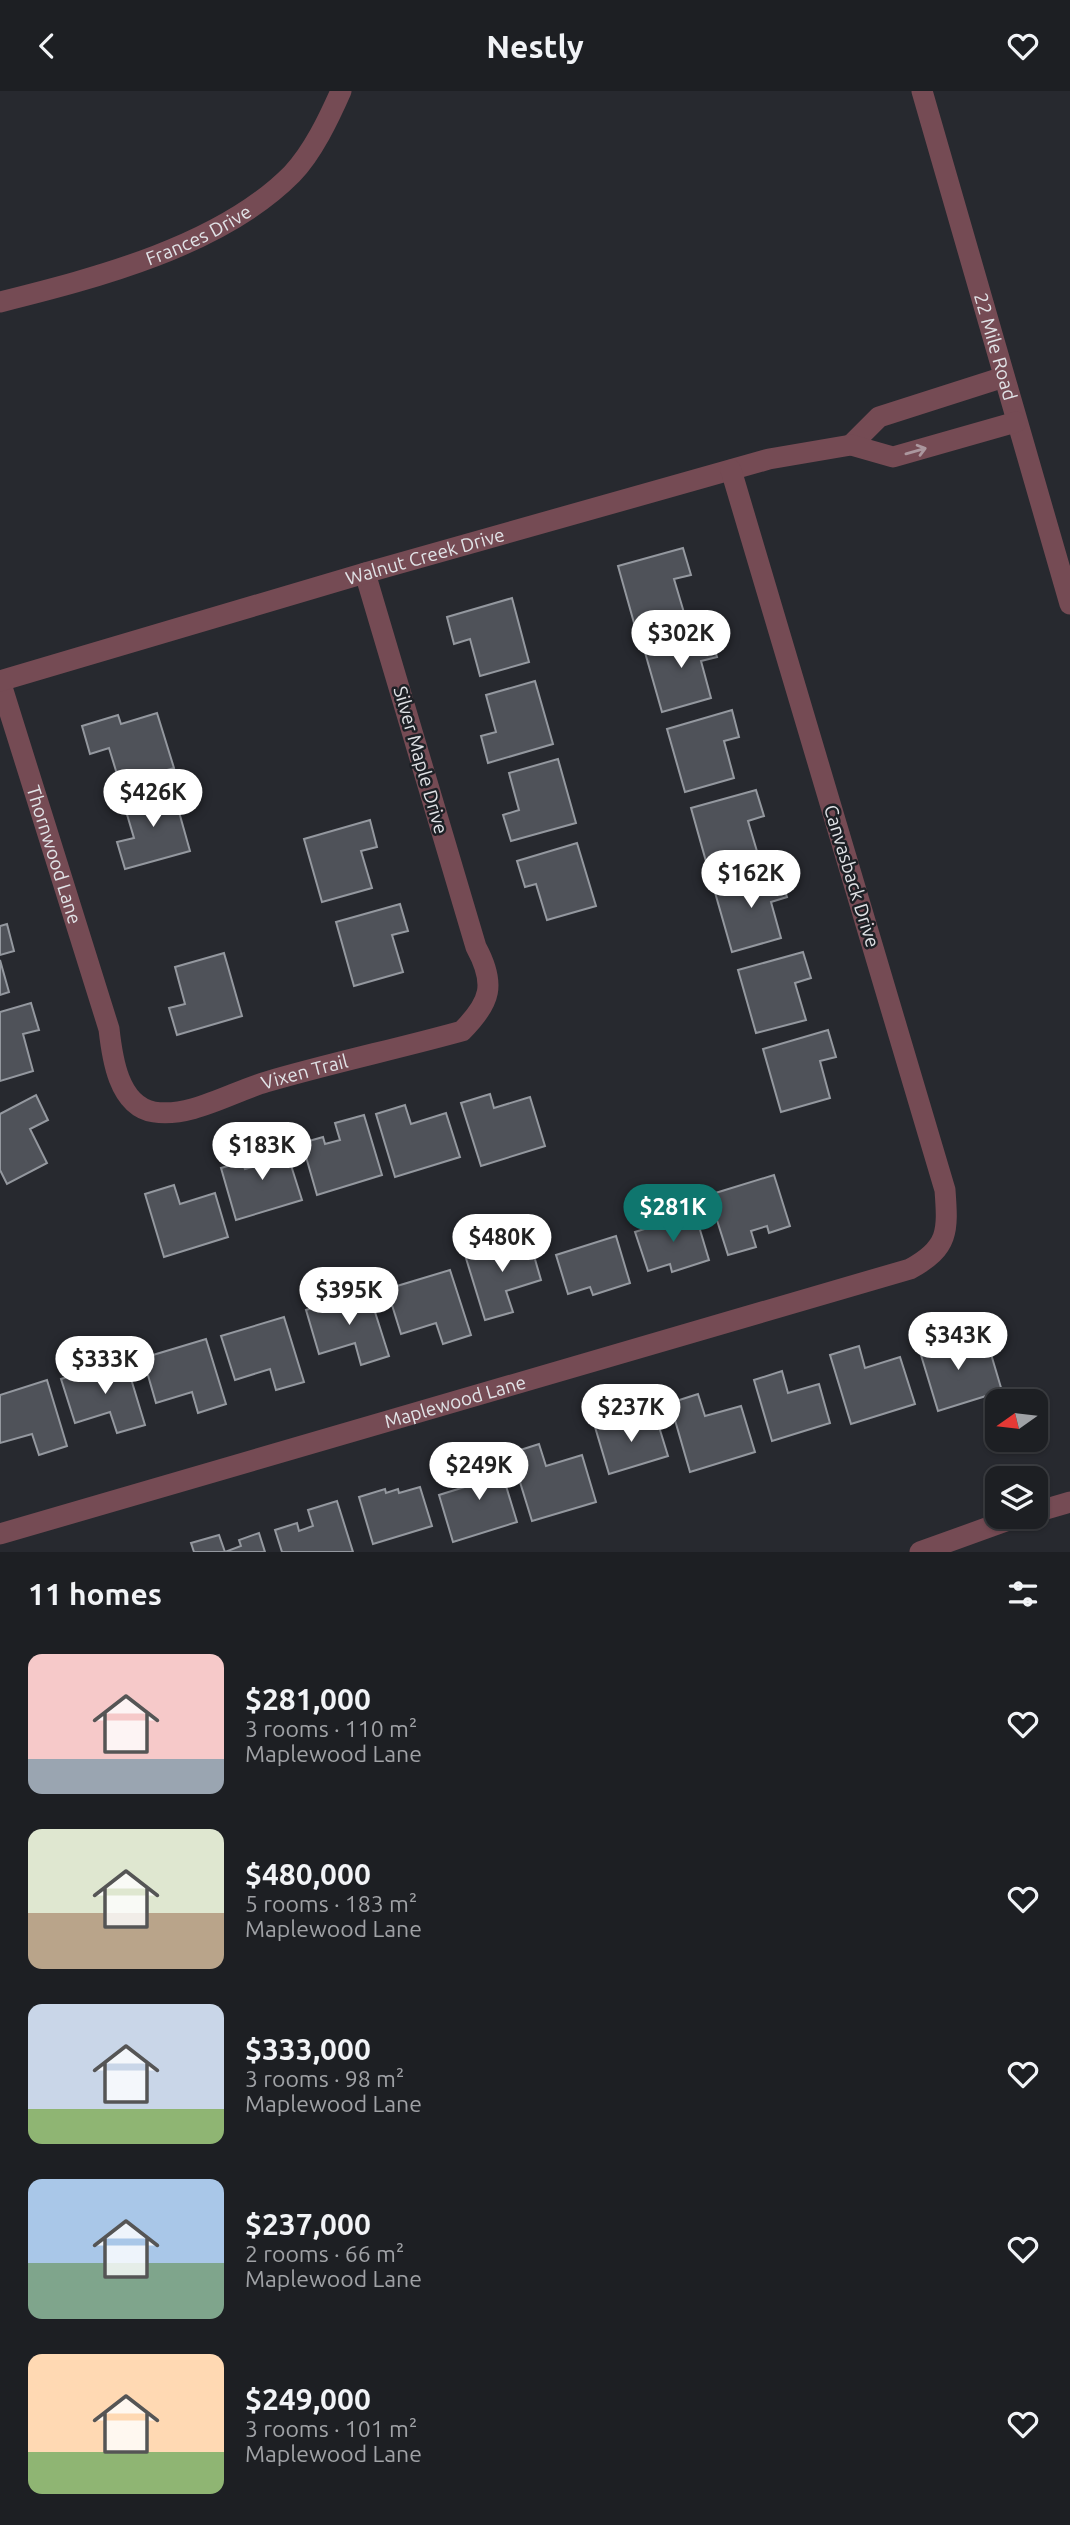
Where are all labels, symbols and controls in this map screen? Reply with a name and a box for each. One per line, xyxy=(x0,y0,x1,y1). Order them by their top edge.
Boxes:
icon: back xyxy=(28,27,66,65)
icon: heart xyxy=(1004,27,1042,65)
text: Nestly xyxy=(486,28,584,64)
street label: Frances Drive xyxy=(143,200,255,270)
street label: 22 Mile Road xyxy=(970,290,1022,403)
one-way arrow xyxy=(905,443,927,456)
street label: Walnut Creek Drive xyxy=(343,523,507,589)
pin: $302K xyxy=(632,611,730,670)
text: $302K xyxy=(647,620,715,645)
street label: Silver Maple Drive xyxy=(389,683,453,837)
pin: $426K xyxy=(104,769,202,829)
text: $426K xyxy=(119,779,187,804)
street label: Thornwood Lane xyxy=(22,783,86,927)
street label: Canvasback Drive xyxy=(820,802,884,950)
pin: $162K xyxy=(702,851,800,910)
text: $162K xyxy=(717,860,785,885)
street label: Vixen Trail xyxy=(258,1050,350,1094)
pin: $183K xyxy=(213,1123,311,1182)
text: $183K xyxy=(228,1132,296,1157)
pin: $281K xyxy=(624,1185,722,1244)
text: $281K xyxy=(639,1194,707,1219)
pin: $480K xyxy=(453,1215,551,1274)
text: $480K xyxy=(468,1224,536,1249)
pin: $395K xyxy=(300,1267,398,1327)
text: $395K xyxy=(315,1277,383,1302)
pin: $343K xyxy=(909,1313,1007,1372)
text: $343K xyxy=(924,1322,992,1347)
pin: $333K xyxy=(56,1337,154,1396)
text: $333K xyxy=(71,1346,139,1371)
street label: Maplewood Lane xyxy=(382,1370,528,1432)
pin: $237K xyxy=(582,1385,680,1444)
north arrow xyxy=(985,1389,1048,1453)
map controls xyxy=(985,1389,1048,1529)
text: $237K xyxy=(597,1394,665,1419)
pin: $249K xyxy=(430,1443,528,1502)
text: $249K xyxy=(445,1452,513,1477)
button: layers xyxy=(985,1466,1048,1529)
icon: filters xyxy=(1004,1575,1042,1613)
text: 11 homes xyxy=(28,1577,162,1611)
icon: home xyxy=(84,1682,168,1766)
text: $281,000 xyxy=(245,1682,371,1716)
icon: heart xyxy=(1004,1705,1042,1743)
text: 3 rooms · 110 m² xyxy=(245,1716,417,1741)
text: Maplewood Lane xyxy=(245,1741,422,1766)
icon: home xyxy=(84,1857,168,1941)
text: $480,000 xyxy=(245,1857,371,1891)
icon: heart xyxy=(1004,1880,1042,1918)
text: 5 rooms · 183 m² xyxy=(245,1891,417,1916)
text: Maplewood Lane xyxy=(245,1916,422,1941)
icon: home xyxy=(84,2032,168,2116)
text: $333,000 xyxy=(245,2032,371,2066)
icon: heart xyxy=(1004,2055,1042,2093)
text: 3 rooms · 98 m² xyxy=(245,2066,404,2091)
text: Maplewood Lane xyxy=(245,2091,422,2116)
icon: home xyxy=(84,2207,168,2291)
text: $237,000 xyxy=(245,2207,371,2241)
icon: heart xyxy=(1004,2230,1042,2268)
text: 2 rooms · 66 m² xyxy=(245,2241,404,2266)
text: Maplewood Lane xyxy=(245,2266,422,2291)
icon: home xyxy=(84,2382,168,2466)
text: $249,000 xyxy=(245,2382,371,2416)
icon: heart xyxy=(1004,2405,1042,2443)
text: 3 rooms · 101 m² xyxy=(245,2416,417,2441)
text: Maplewood Lane xyxy=(245,2441,422,2466)

